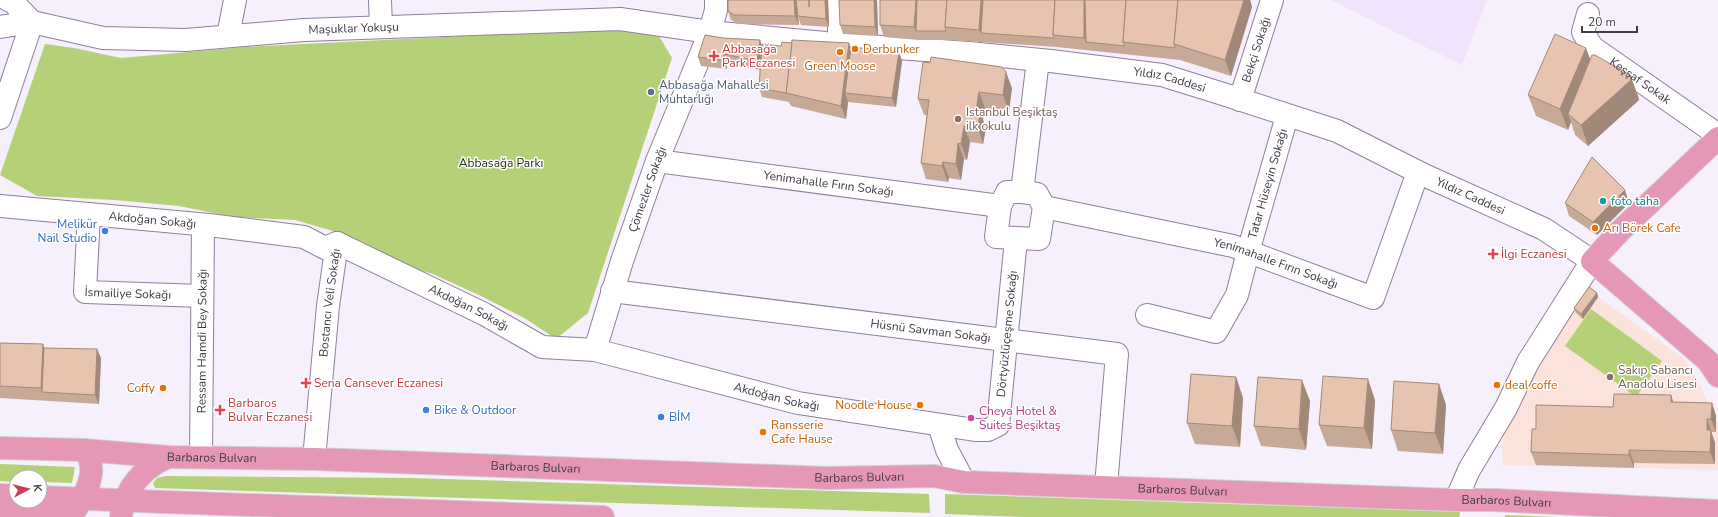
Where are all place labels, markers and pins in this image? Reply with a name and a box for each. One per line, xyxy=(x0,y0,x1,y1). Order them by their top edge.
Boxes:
place label: Abbasağa Park Eczanesi xyxy=(722,41,795,71)
place label: Derbunker xyxy=(863,41,920,57)
marker: Derbunker xyxy=(850,44,860,54)
marker: Green Moose xyxy=(835,47,845,57)
marker: Abbasağa Park Eczanesi xyxy=(709,51,719,61)
place label: Green Moose xyxy=(804,58,876,74)
place label: Abbasağa Mahallesi Muhtarlığı xyxy=(659,77,769,107)
marker: Abbasağa Mahallesi Muhtarlığı xyxy=(646,87,656,97)
place label: Istanbul Beşiktaş ilk okulu xyxy=(966,104,1058,134)
marker: Istanbul Beşiktaş ilk okulu xyxy=(953,114,963,124)
place label: foto taha xyxy=(1611,193,1659,209)
marker: foto taha xyxy=(1598,196,1608,206)
place label: Melikür Nail Studio xyxy=(38,216,98,246)
place label: Arı Börek Cafe xyxy=(1603,220,1681,236)
marker: Arı Börek Cafe xyxy=(1590,223,1600,233)
marker: Melikür Nail Studio xyxy=(100,226,110,236)
place label: İlgi Eczanesi xyxy=(1501,246,1567,262)
marker: İlgi Eczanesi xyxy=(1488,249,1498,259)
place label: Sakıp Sabancı Anadolu Lisesi xyxy=(1618,362,1697,392)
marker: Sakıp Sabancı Anadolu Lisesi xyxy=(1605,372,1615,382)
place label: Sena Cansever Eczanesi xyxy=(314,375,443,391)
place label: deal coffe xyxy=(1505,377,1557,393)
marker: Sena Cansever Eczanesi xyxy=(301,378,311,388)
place label: Coffy xyxy=(127,380,156,396)
marker: deal coffe xyxy=(1492,380,1502,390)
marker: Coffy xyxy=(158,383,168,393)
place label: Barbaros Bulvar Eczanesi xyxy=(228,395,312,425)
place label: Noodle House xyxy=(835,397,912,413)
marker: Noodle House xyxy=(915,400,925,410)
place label: Bike & Outdoor xyxy=(434,402,517,418)
place label: Cheya Hotel & Suites Beşiktaş xyxy=(979,403,1061,433)
marker: Barbaros Bulvar Eczanesi xyxy=(215,405,225,415)
marker: Bike & Outdoor xyxy=(421,405,431,415)
place label: BİM xyxy=(669,409,690,425)
marker: BİM xyxy=(656,412,666,422)
marker: Cheya Hotel & Suites Beşiktaş xyxy=(966,413,976,423)
place label: Ransserie Cafe Hause xyxy=(771,417,833,447)
marker: Ransserie Cafe Hause xyxy=(758,427,768,437)

